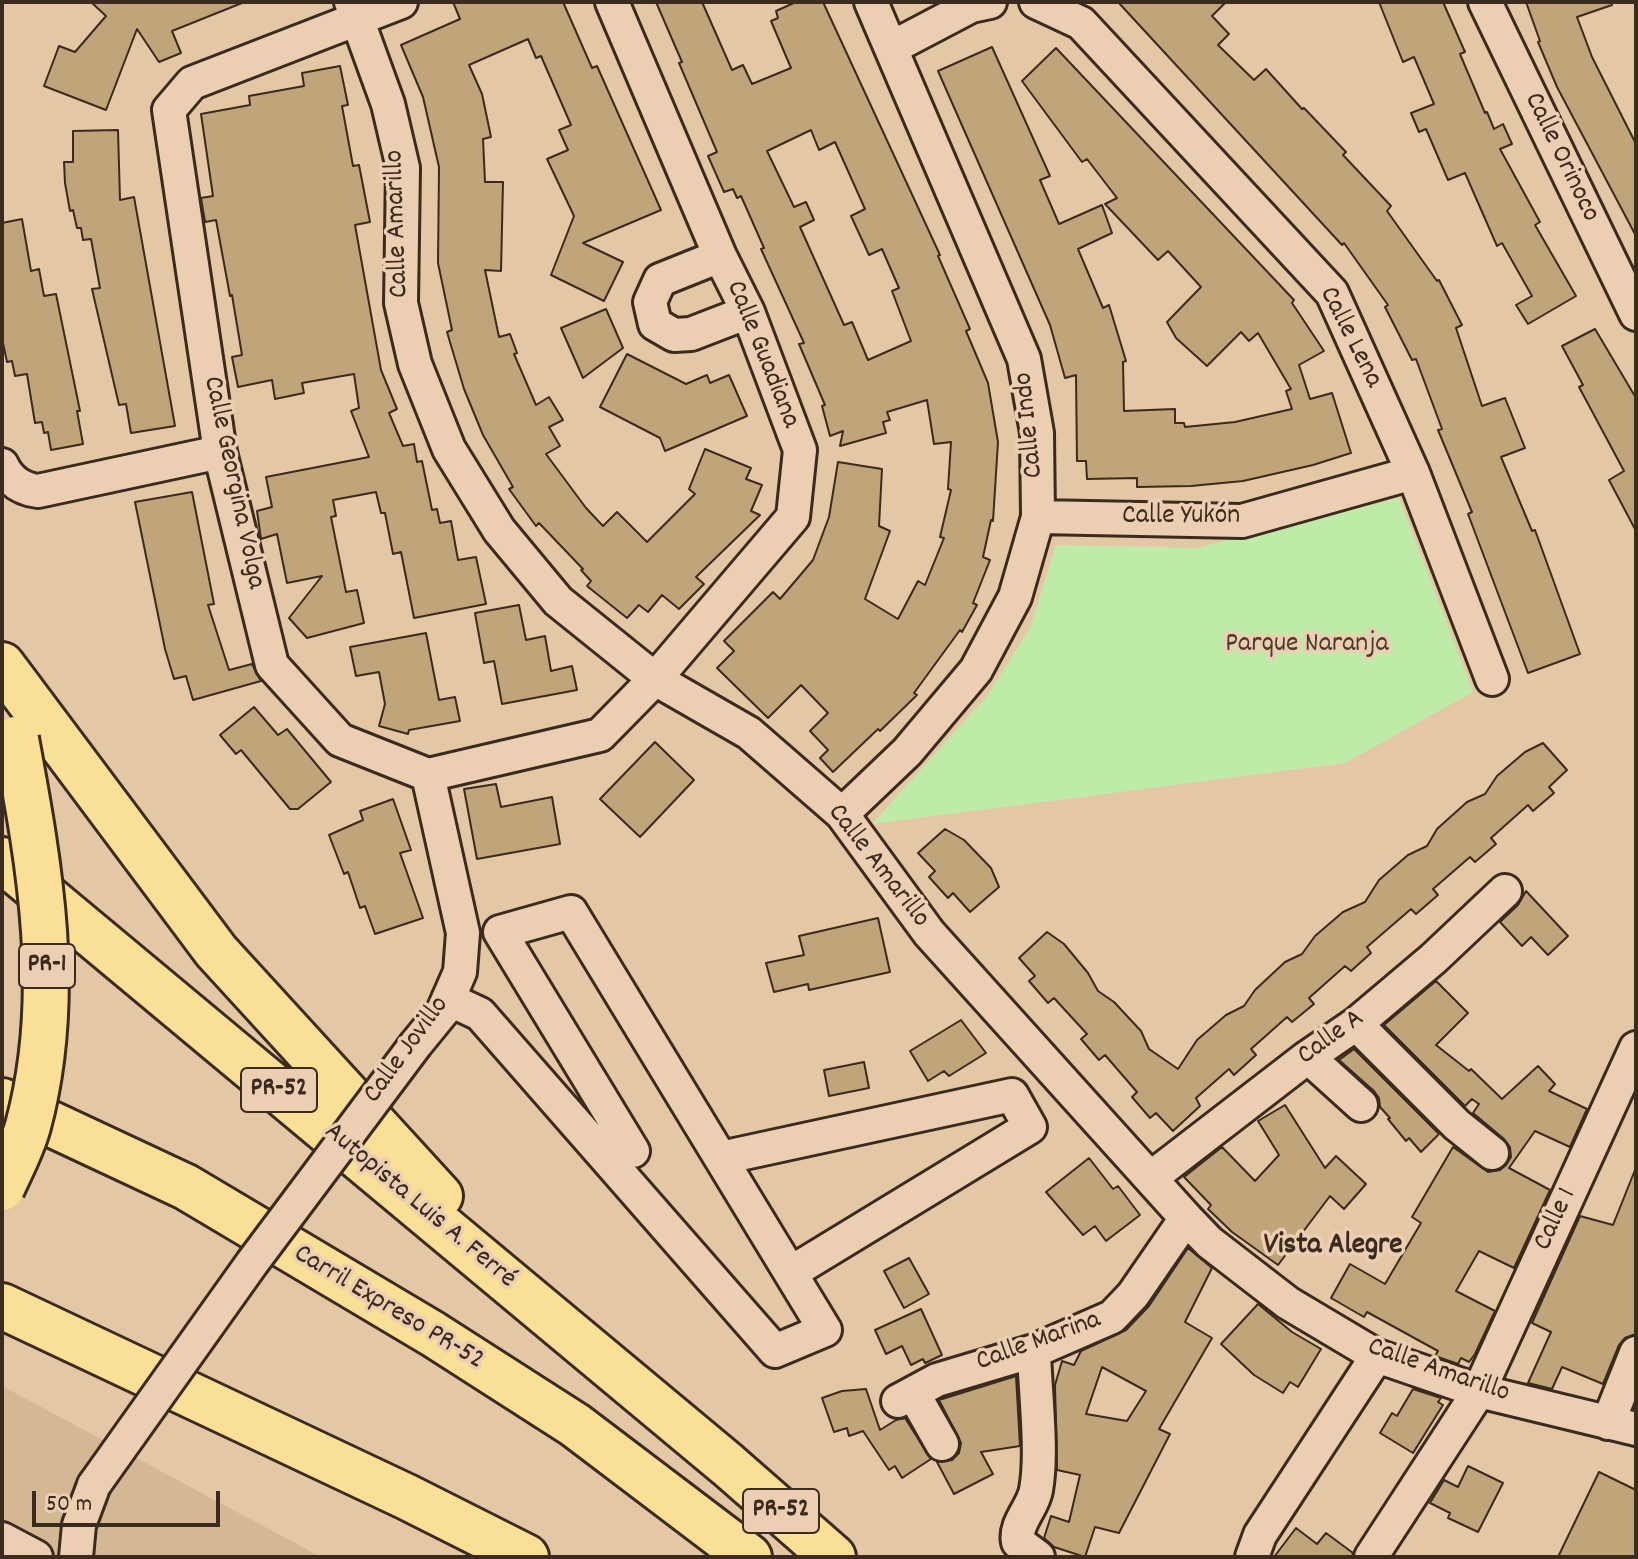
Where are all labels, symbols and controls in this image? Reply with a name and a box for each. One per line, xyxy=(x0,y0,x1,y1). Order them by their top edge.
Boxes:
street label: Calle Orinoco xyxy=(1514,88,1606,228)
street label: Calle Amarillo xyxy=(380,149,418,299)
street label: Calle Guadiana xyxy=(716,276,806,434)
street label: Calle Lena xyxy=(1309,282,1389,394)
street label: Calle Indo xyxy=(1009,370,1053,480)
street label: Calle Georgina Volga xyxy=(193,374,271,592)
street label: Calle Yukón xyxy=(1122,501,1240,535)
park label: Parque Naranja xyxy=(1225,629,1389,663)
street label: Calle Amarillo xyxy=(818,798,936,936)
road number: PR-1 xyxy=(19,944,75,988)
street label: Calle Jovillo xyxy=(358,991,458,1111)
street label: Calle A xyxy=(1292,1004,1372,1074)
road number: PR-52 xyxy=(241,1068,317,1112)
street label: Autopista Luis A. Ferré xyxy=(316,1117,522,1297)
street label: Calle 1 xyxy=(1528,1183,1586,1257)
district label: Vista Alegre xyxy=(1264,1230,1402,1266)
street label: Carril Expreso PR-52 xyxy=(287,1239,489,1379)
street label: Calle Marina xyxy=(972,1305,1106,1381)
street label: Calle Amarillo xyxy=(1363,1332,1513,1412)
scale bar xyxy=(36,1475,224,1525)
text: 50 m xyxy=(46,1488,92,1522)
road number: PR-52 xyxy=(743,1489,819,1533)

